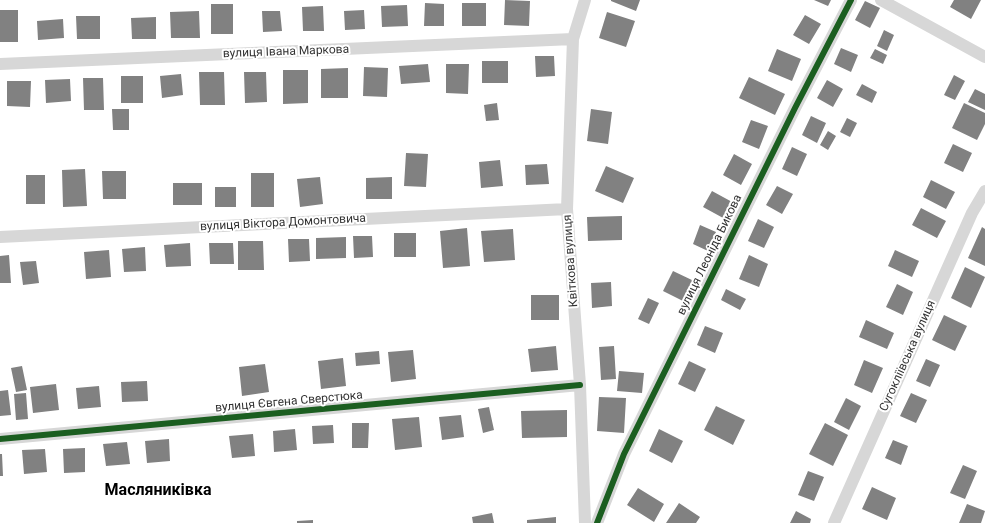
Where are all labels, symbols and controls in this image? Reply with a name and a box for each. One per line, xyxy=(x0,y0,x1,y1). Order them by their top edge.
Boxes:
street label: вулиця Івана Маркова xyxy=(223,43,349,61)
street label: вулиця Леоніда Бикова xyxy=(675,192,745,318)
street label: вулиця Віктора Домонтовича xyxy=(200,211,366,235)
street label: Квіткова вулиця xyxy=(561,214,581,308)
street label: Сугокліївська вулиця xyxy=(877,298,939,414)
street label: вулиця Євгена Сверстюка xyxy=(215,388,363,416)
district label: Масляниківка xyxy=(105,481,211,501)

